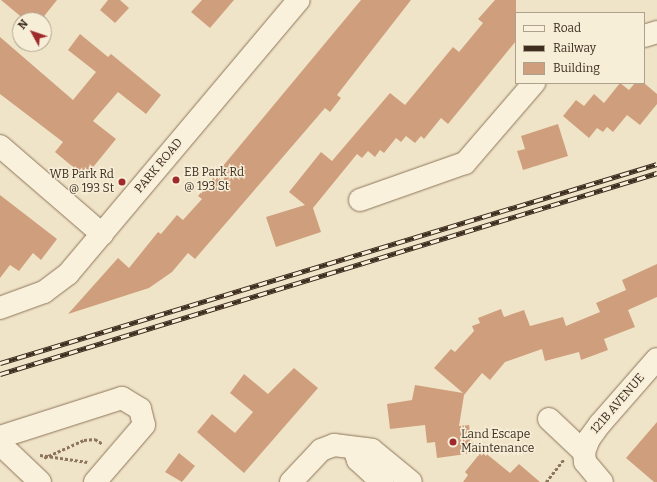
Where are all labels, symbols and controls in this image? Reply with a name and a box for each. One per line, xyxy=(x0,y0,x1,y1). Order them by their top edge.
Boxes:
north arrow xyxy=(12,12,52,52)
legend xyxy=(515,12,645,84)
text: N xyxy=(15,17,31,32)
text: Road xyxy=(553,21,581,35)
text: Railway xyxy=(553,41,596,55)
text: Building xyxy=(553,61,600,75)
street label: PARK ROAD xyxy=(132,136,186,196)
place label: EB Park Rd @ 193 St xyxy=(184,166,244,194)
place label: WB Park Rd @ 193 St xyxy=(49,168,114,196)
marker: EB Park Rd @ 193 St xyxy=(171,175,181,185)
marker: WB Park Rd @ 193 St xyxy=(117,177,127,187)
street label: 121B AVENUE xyxy=(588,371,648,437)
place label: Land Escape Maintenance xyxy=(461,428,534,456)
marker: Land Escape Maintenance xyxy=(448,437,458,447)

